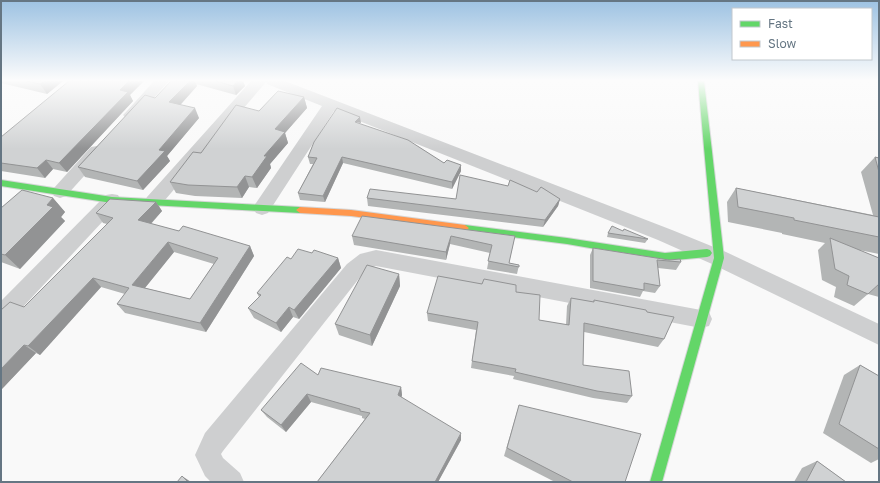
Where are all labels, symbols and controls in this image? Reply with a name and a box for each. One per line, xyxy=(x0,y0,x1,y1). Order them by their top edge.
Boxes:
legend xyxy=(732,8,872,60)
text: Fast xyxy=(768,16,793,31)
text: Slow xyxy=(768,36,796,51)

